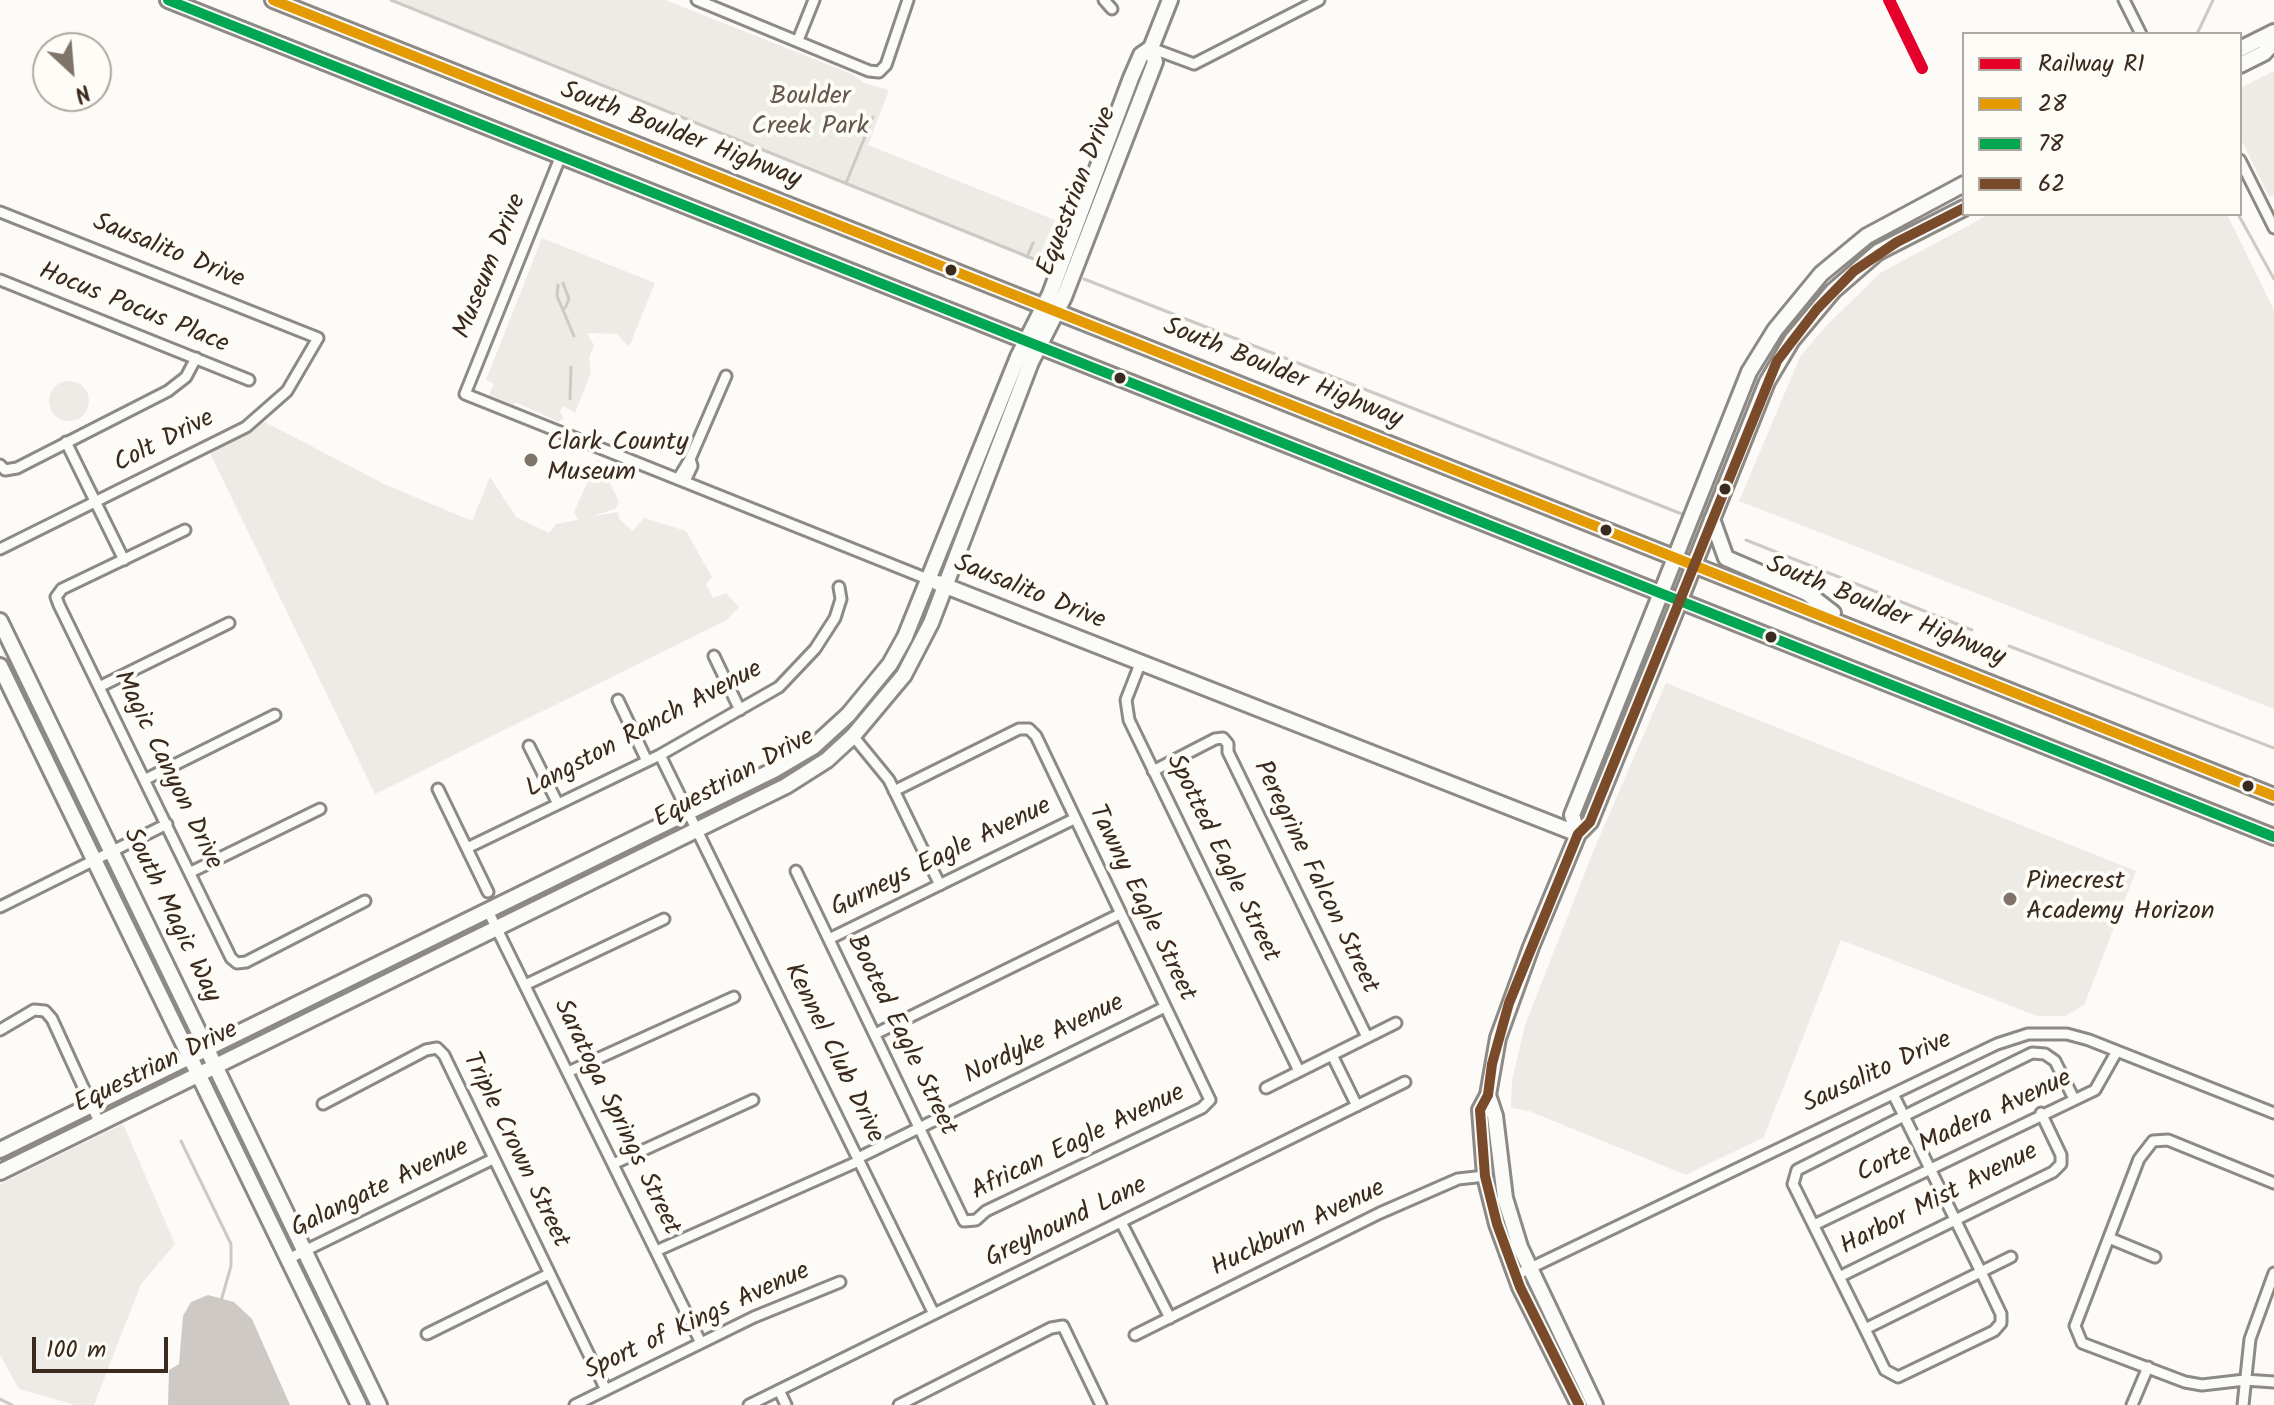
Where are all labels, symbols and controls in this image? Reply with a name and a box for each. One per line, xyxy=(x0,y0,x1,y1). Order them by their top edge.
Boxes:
north arrow xyxy=(32,32,112,112)
legend xyxy=(1962,32,2242,216)
text: Railway R1 xyxy=(2038,45,2145,84)
text: N xyxy=(68,73,96,111)
street label: South Boulder Highway xyxy=(555,77,805,197)
park label: Boulder Creek Park xyxy=(751,83,869,144)
text: 28 xyxy=(2038,85,2066,124)
street label: Equestrian Drive xyxy=(1032,103,1126,281)
text: 78 xyxy=(2038,125,2064,164)
text: 62 xyxy=(2038,165,2065,204)
street label: Museum Drive xyxy=(449,190,535,344)
street label: Sausalito Drive xyxy=(88,208,248,298)
street label: Hocus Pocus Place xyxy=(33,258,233,362)
unlabelled marker xyxy=(943,262,959,278)
street label: South Boulder Highway xyxy=(1158,313,1406,437)
unlabelled marker xyxy=(1112,370,1128,386)
street label: Colt Drive xyxy=(110,404,220,482)
place label: Clark County Museum xyxy=(547,429,688,490)
marker: Clark County Museum xyxy=(522,451,540,469)
unlabelled marker xyxy=(1717,481,1733,497)
unlabelled marker xyxy=(1598,522,1614,538)
street label: Sausalito Drive xyxy=(949,549,1109,639)
street label: South Boulder Highway xyxy=(1761,551,2009,675)
unlabelled marker xyxy=(1763,629,1779,645)
street label: Langston Ranch Avenue xyxy=(521,655,769,807)
street label: Magic Canyon Drive xyxy=(104,666,228,876)
street label: Equestrian Drive xyxy=(649,723,821,837)
street label: Spotted Eagle Street xyxy=(1157,750,1285,968)
street label: Peregrine Falcon Street xyxy=(1244,757,1384,999)
unlabelled marker xyxy=(2240,778,2256,794)
street label: Gurneys Eagle Avenue xyxy=(827,792,1057,926)
street label: Tawny Eagle Street xyxy=(1079,801,1201,1007)
street label: South Magic Way xyxy=(114,824,226,1008)
place label: Pinecrest Academy Horizon xyxy=(2026,868,2215,930)
marker: Pinecrest Academy Horizon xyxy=(2001,890,2019,908)
street label: Booted Eagle Street xyxy=(838,931,962,1141)
street label: Kennel Club Drive xyxy=(775,959,889,1149)
street label: Nordyke Avenue xyxy=(960,989,1130,1093)
street label: Saratoga Springs Street xyxy=(544,995,686,1241)
street label: Equestrian Drive xyxy=(70,1016,244,1122)
street label: Sausalito Drive xyxy=(1799,1026,1957,1122)
street label: Triple Crown Street xyxy=(453,1048,575,1254)
street label: Corte Madera Avenue xyxy=(1853,1065,2077,1191)
street label: African Eagle Avenue xyxy=(967,1079,1191,1209)
street label: Galangate Avenue xyxy=(287,1134,475,1246)
street label: Harbor Mist Avenue xyxy=(1836,1138,2044,1264)
street label: Greyhound Lane xyxy=(981,1171,1153,1277)
street label: Huckburn Avenue xyxy=(1207,1174,1391,1286)
street label: Sport of Kings Avenue xyxy=(580,1257,816,1389)
scale bar xyxy=(36,1321,172,1371)
text: 100 m xyxy=(46,1331,106,1370)

